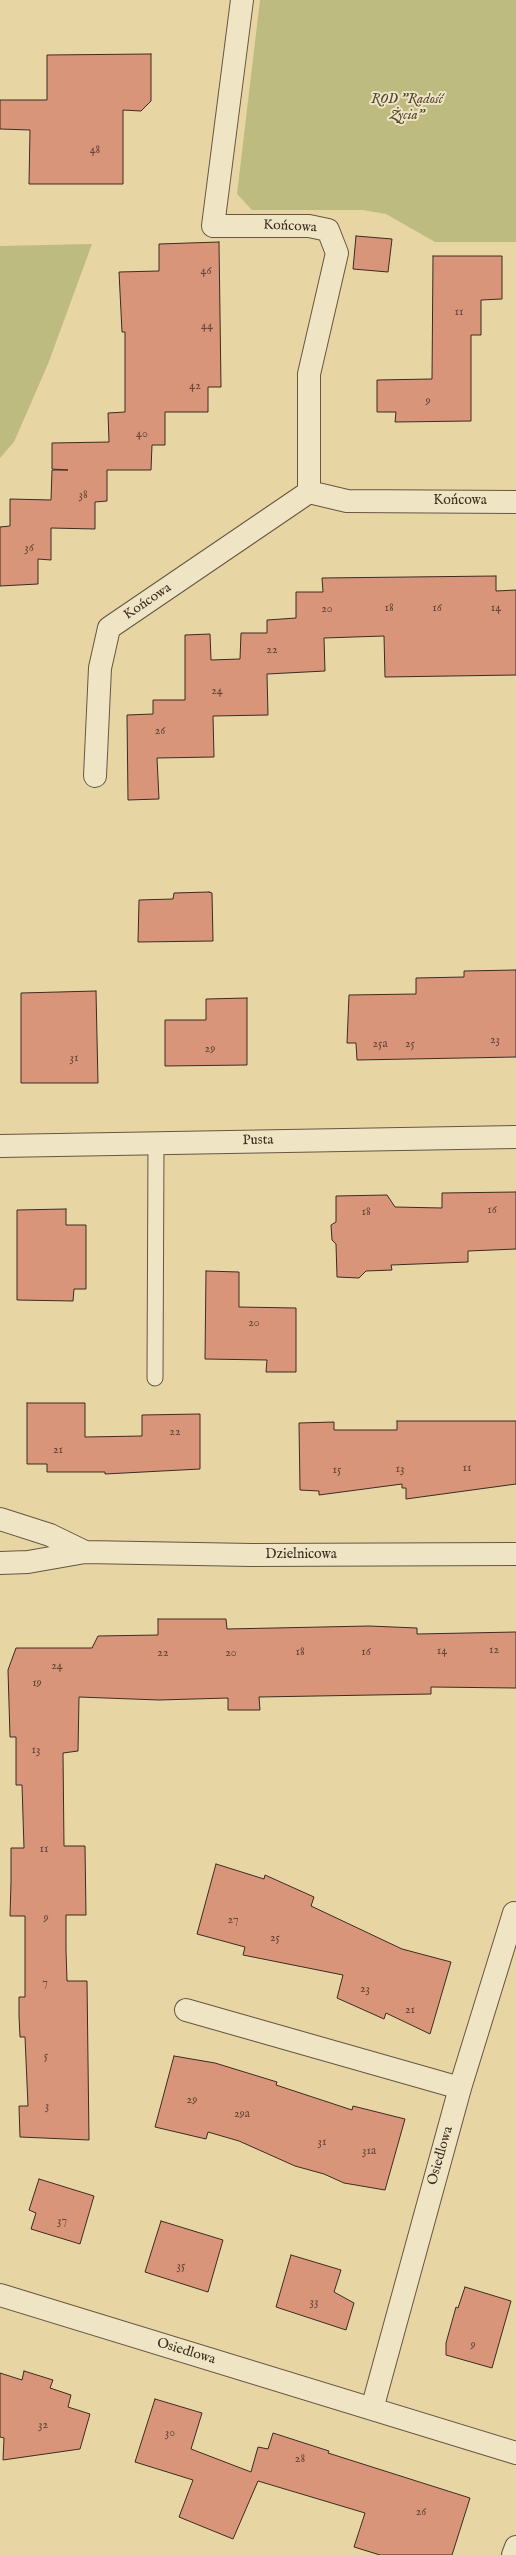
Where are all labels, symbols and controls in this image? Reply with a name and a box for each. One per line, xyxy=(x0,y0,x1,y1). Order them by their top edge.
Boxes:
park label: ROD "Radość Życia" xyxy=(371,92,443,124)
house number: 48 xyxy=(90,144,100,158)
street label: Końcowa xyxy=(263,217,317,237)
house number: 46 xyxy=(201,265,211,279)
house number: 11 xyxy=(455,306,463,320)
house number: 44 xyxy=(201,320,213,334)
house number: 42 xyxy=(189,380,201,394)
house number: 9 xyxy=(425,395,431,409)
house number: 40 xyxy=(136,428,148,442)
house number: 38 xyxy=(78,489,88,503)
street label: Końcowa xyxy=(433,493,487,509)
house number: 36 xyxy=(24,542,34,556)
street label: Końcowa xyxy=(121,580,175,624)
house number: 18 xyxy=(384,602,394,616)
house number: 16 xyxy=(432,602,442,616)
house number: 14 xyxy=(491,602,501,616)
house number: 20 xyxy=(321,603,333,617)
house number: 22 xyxy=(266,644,278,658)
house number: 24 xyxy=(211,685,223,699)
house number: 26 xyxy=(155,725,165,739)
house number: 23 xyxy=(490,1034,500,1048)
house number: 25a xyxy=(372,1038,388,1052)
house number: 25 xyxy=(405,1038,415,1052)
house number: 29 xyxy=(205,1043,215,1057)
house number: 31 xyxy=(70,1052,78,1066)
street label: Pusta xyxy=(242,1132,274,1150)
house number: 16 xyxy=(487,1204,497,1218)
house number: 18 xyxy=(361,1206,371,1220)
house number: 20 xyxy=(248,1317,260,1331)
house number: 22 xyxy=(169,1426,181,1440)
house number: 21 xyxy=(53,1444,63,1458)
house number: 11 xyxy=(463,1462,471,1476)
house number: 13 xyxy=(396,1463,404,1477)
house number: 15 xyxy=(333,1464,341,1478)
street label: Dzielnicowa xyxy=(265,1547,337,1563)
house number: 12 xyxy=(489,1644,499,1658)
house number: 14 xyxy=(437,1645,447,1659)
house number: 18 xyxy=(295,1646,305,1660)
house number: 16 xyxy=(361,1646,371,1660)
house number: 22 xyxy=(157,1647,169,1661)
house number: 20 xyxy=(225,1647,237,1661)
house number: 24 xyxy=(51,1660,63,1674)
house number: 19 xyxy=(32,1677,42,1691)
house number: 13 xyxy=(32,1744,40,1758)
house number: 11 xyxy=(40,1843,48,1857)
house number: 9 xyxy=(43,1912,49,1926)
house number: 27 xyxy=(227,1914,239,1928)
house number: 25 xyxy=(270,1932,280,1946)
house number: 7 xyxy=(42,1977,48,1991)
house number: 23 xyxy=(360,1983,370,1997)
house number: 21 xyxy=(405,2004,415,2018)
house number: 5 xyxy=(44,2050,48,2064)
house number: 29 xyxy=(187,2094,197,2108)
house number: 3 xyxy=(45,2100,49,2114)
house number: 29a xyxy=(234,2108,250,2122)
street label: Osiedlowa xyxy=(425,2125,457,2187)
house number: 31 xyxy=(318,2136,326,2150)
house number: 31a xyxy=(362,2145,376,2159)
house number: 37 xyxy=(57,2215,67,2229)
house number: 35 xyxy=(177,2260,185,2274)
house number: 33 xyxy=(310,2296,318,2310)
street label: Osiedlowa xyxy=(155,2335,217,2369)
house number: 9 xyxy=(470,2339,476,2353)
house number: 32 xyxy=(38,2419,48,2433)
house number: 30 xyxy=(165,2427,175,2441)
house number: 28 xyxy=(295,2453,305,2467)
house number: 26 xyxy=(416,2506,426,2520)

